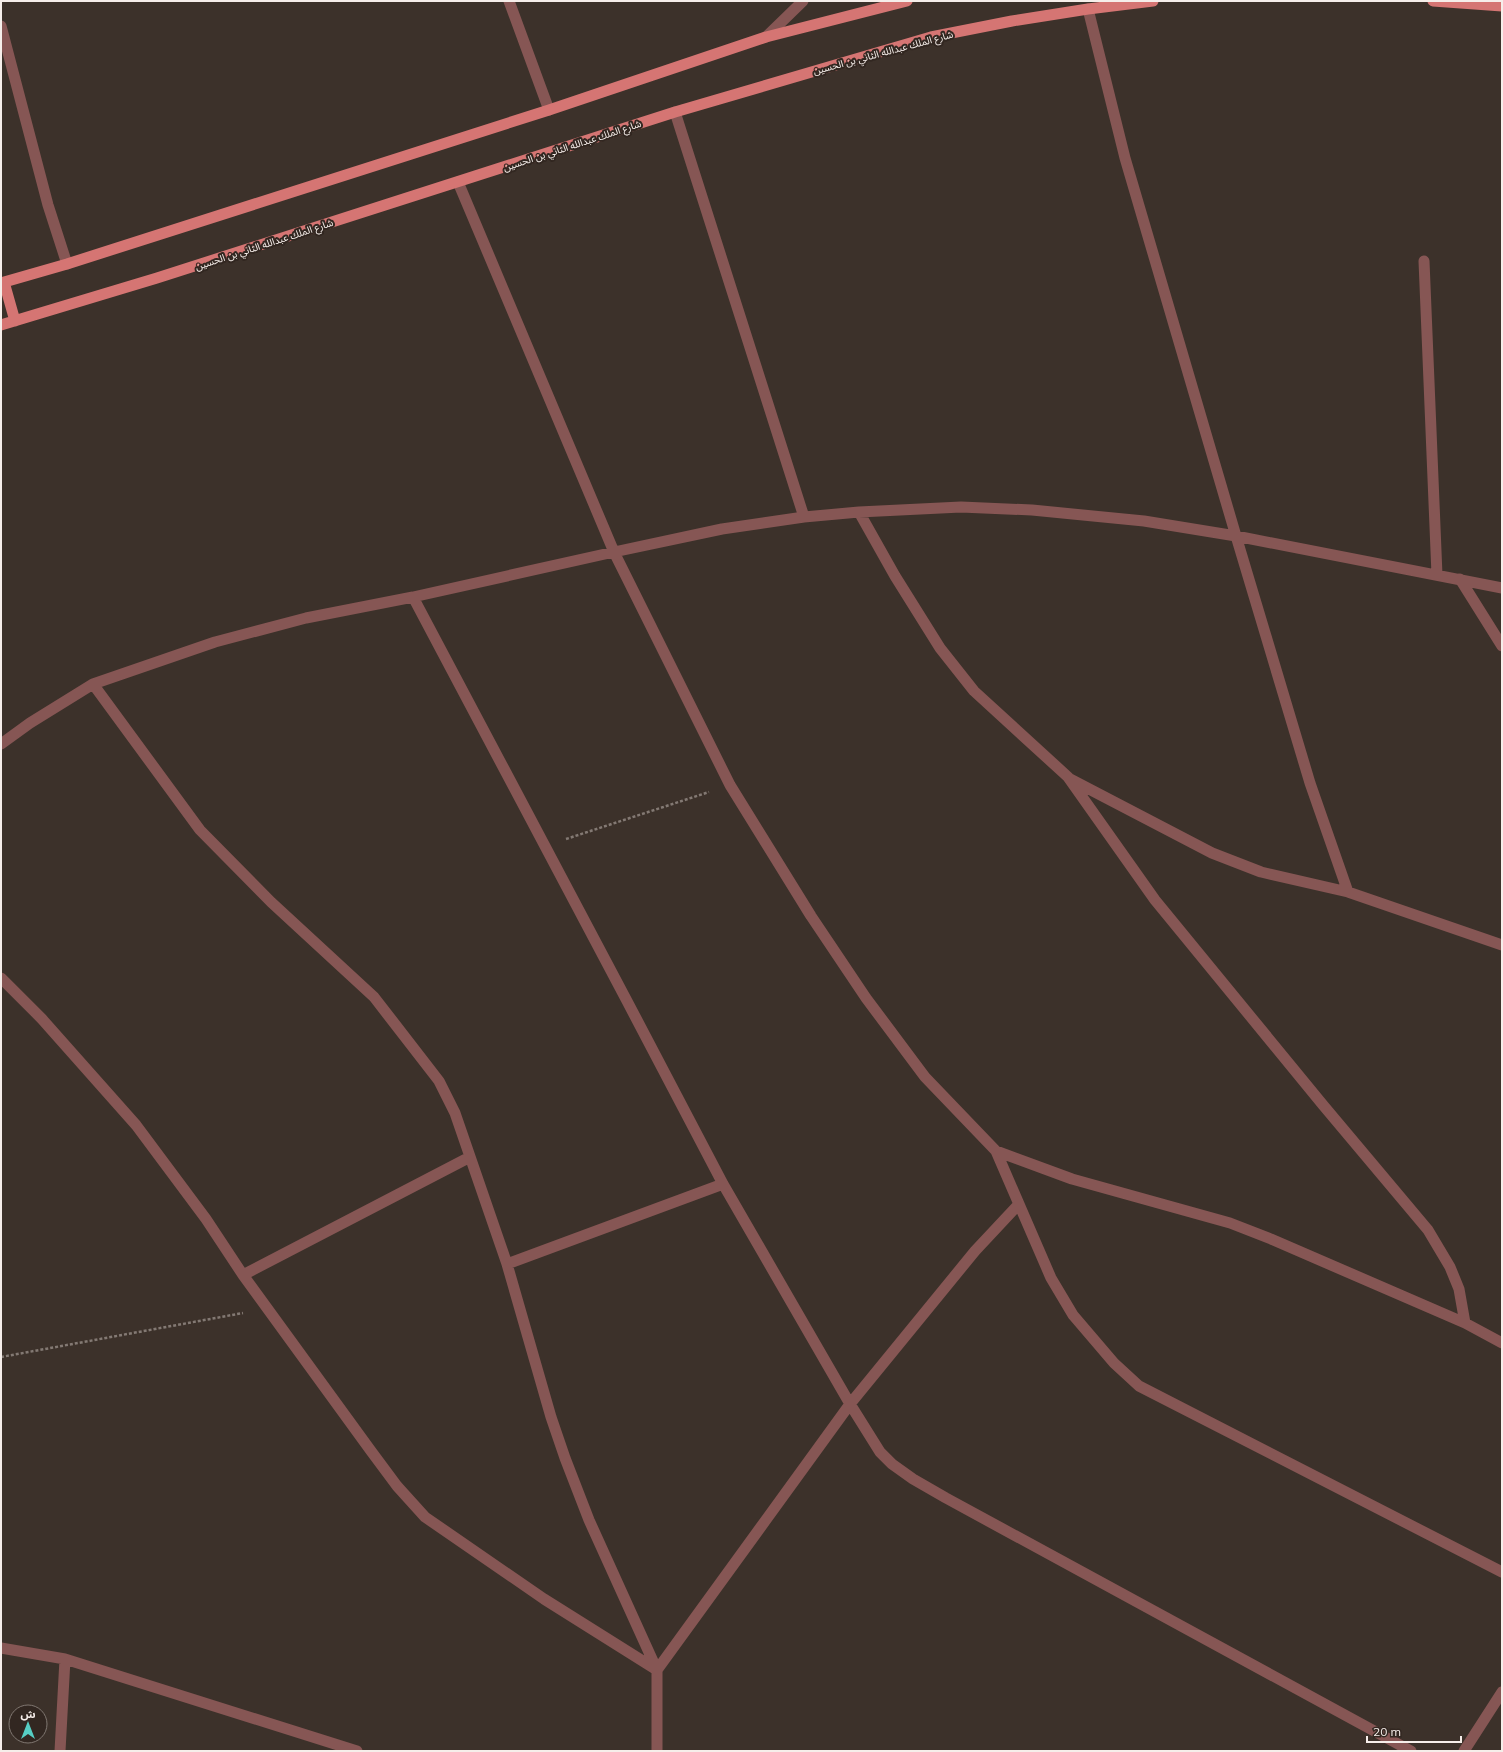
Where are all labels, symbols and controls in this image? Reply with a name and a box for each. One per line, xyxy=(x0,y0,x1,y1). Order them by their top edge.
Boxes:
street label: شارع الملك عبدالله الثاني بن الحسين xyxy=(812,27,955,79)
street label: شارع الملك عبدالله الثاني بن الحسين xyxy=(501,117,644,175)
street label: شارع الملك عبدالله الثاني بن الحسين xyxy=(193,216,336,274)
north arrow xyxy=(8,1704,48,1744)
text: ش xyxy=(20,1707,36,1721)
scale bar xyxy=(1367,1718,1461,1744)
text: 20 m xyxy=(1373,1724,1401,1739)

